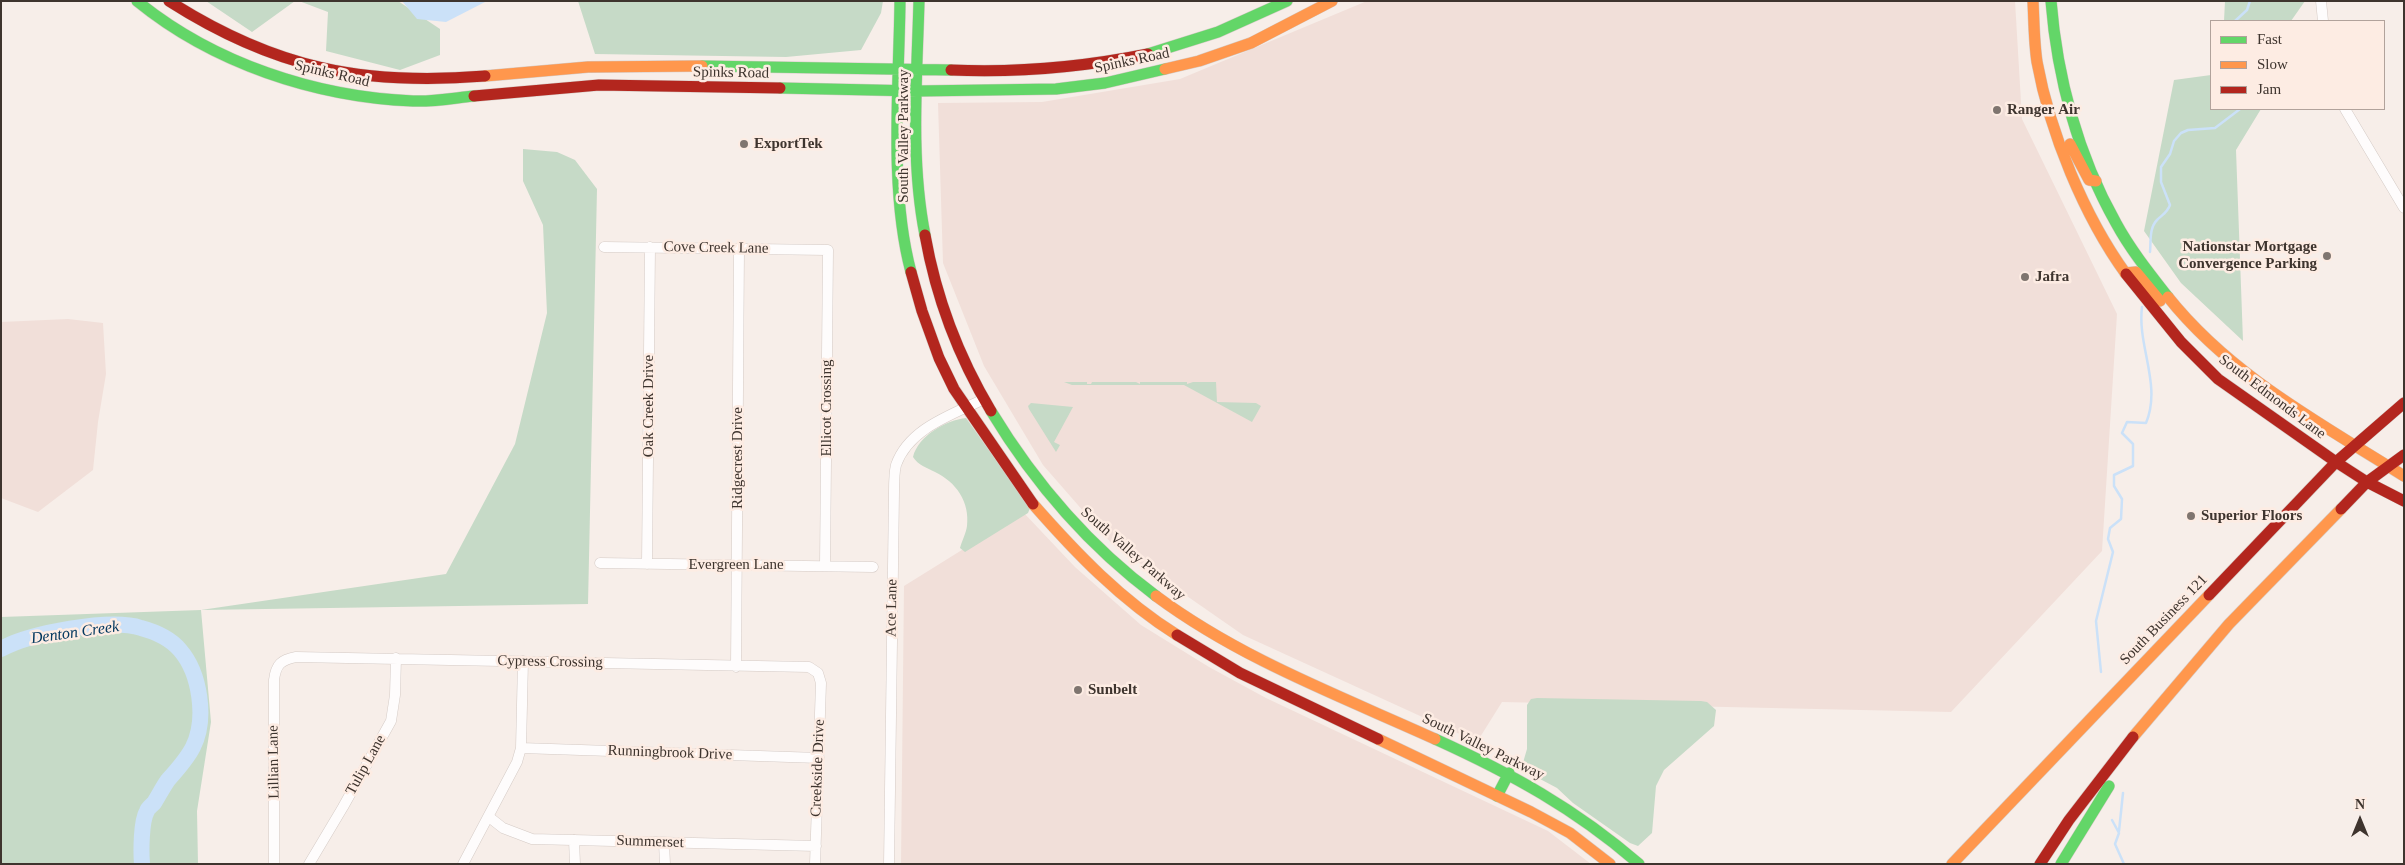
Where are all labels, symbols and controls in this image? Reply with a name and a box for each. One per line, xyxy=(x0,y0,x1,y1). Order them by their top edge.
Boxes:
legend xyxy=(2210,20,2385,110)
text: Fast xyxy=(2257,31,2282,47)
street label: Spinks Road xyxy=(1093,44,1171,78)
text: Slow xyxy=(2257,56,2288,72)
street label: Spinks Road xyxy=(293,57,371,91)
street label: Spinks Road xyxy=(693,63,769,83)
street label: South Valley Parkway xyxy=(895,69,913,203)
text: Jam xyxy=(2257,81,2281,97)
place label: Ranger Air xyxy=(2007,101,2080,119)
marker: Ranger Air xyxy=(1991,104,2003,116)
place label: ExportTek xyxy=(754,135,823,153)
marker: ExportTek xyxy=(738,138,750,150)
street label: Cove Creek Lane xyxy=(663,238,769,258)
place label: Nationstar Mortgage Convergence Parking xyxy=(2178,238,2317,273)
marker: Nationstar Mortgage Convergence Parking xyxy=(2321,250,2333,262)
place label: Jafra xyxy=(2035,268,2069,286)
marker: Jafra xyxy=(2019,271,2031,283)
street label: South Edmonds Lane xyxy=(2215,351,2329,443)
street label: Oak Creek Drive xyxy=(640,355,658,457)
street label: Ellicot Crossing xyxy=(818,359,836,457)
street label: Ridgecrest Drive xyxy=(729,407,747,509)
street label: South Valley Parkway xyxy=(1077,503,1189,605)
place label: Superior Floors xyxy=(2201,507,2302,525)
marker: Superior Floors xyxy=(2185,510,2197,522)
street label: Evergreen Lane xyxy=(688,556,784,574)
street label: South Business 121 xyxy=(2116,571,2212,669)
street label: Ace Lane xyxy=(882,579,902,637)
water label: Denton Creek xyxy=(30,617,120,649)
street label: Cypress Crossing xyxy=(497,652,603,672)
place label: Sunbelt xyxy=(1088,681,1137,699)
marker: Sunbelt xyxy=(1072,684,1084,696)
street label: South Valley Parkway xyxy=(1419,710,1547,784)
street label: Creekside Drive xyxy=(807,719,829,817)
street label: Lillian Lane xyxy=(264,725,284,799)
street label: Tulip Lane xyxy=(342,732,390,798)
street label: Runningbrook Drive xyxy=(607,742,733,764)
north arrow xyxy=(2335,795,2385,845)
text: N xyxy=(2355,797,2365,812)
street label: Summerset xyxy=(616,832,684,852)

